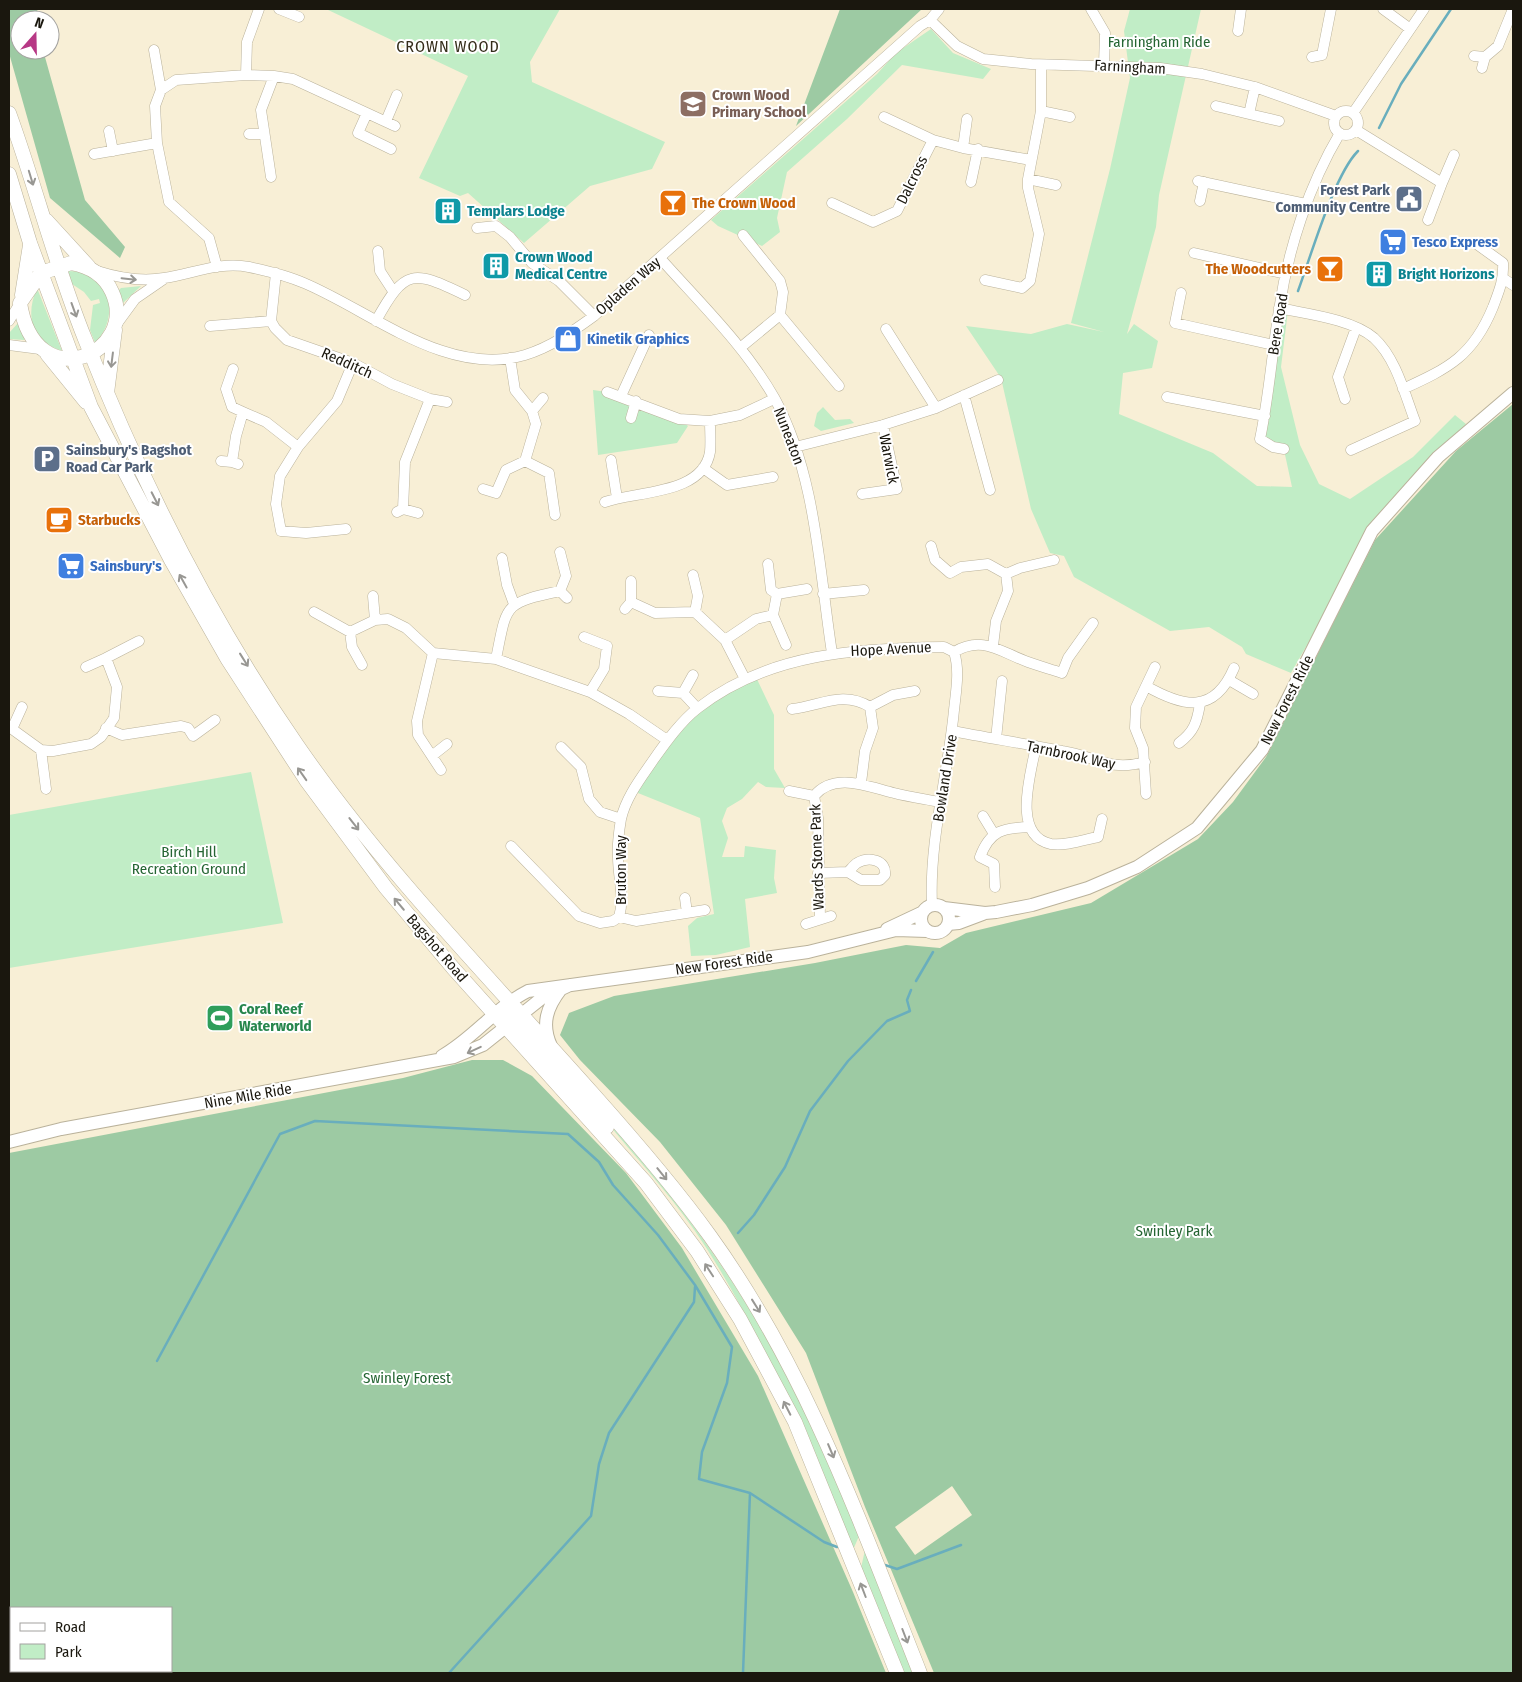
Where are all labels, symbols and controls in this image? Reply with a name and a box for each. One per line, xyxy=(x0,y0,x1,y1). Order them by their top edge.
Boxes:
north arrow xyxy=(10,10,60,60)
text: N xyxy=(32,14,46,33)
park label: Farningham Ride xyxy=(1108,33,1210,51)
district label: CROWN WOOD xyxy=(396,37,500,56)
street label: Farningham xyxy=(1094,56,1166,78)
place label: Crown Wood Primary School xyxy=(712,86,807,121)
school or university icon: Crown Wood Primary School xyxy=(678,89,708,119)
street label: Dalcross xyxy=(893,153,931,207)
one-way arrow xyxy=(26,169,36,185)
place label: Forest Park Community Centre xyxy=(1276,181,1390,216)
public building icon: Forest Park Community Centre xyxy=(1394,184,1424,214)
bar icon: The Crown Wood xyxy=(658,188,688,218)
place label: The Crown Wood xyxy=(692,194,796,212)
building icon: Templars Lodge xyxy=(433,196,463,226)
place label: Templars Lodge xyxy=(467,202,565,220)
supermarket icon: Tesco Express xyxy=(1378,227,1408,257)
place label: Tesco Express xyxy=(1412,233,1499,251)
place label: Crown Wood Medical Centre xyxy=(515,248,608,283)
building icon: Crown Wood Medical Centre xyxy=(481,251,511,281)
street label: Opladen Way xyxy=(592,253,664,319)
bar icon: The Woodcutters xyxy=(1315,254,1345,284)
building icon: Bright Horizons xyxy=(1364,259,1394,289)
place label: The Woodcutters xyxy=(1205,260,1311,278)
place label: Bright Horizons xyxy=(1398,265,1495,283)
one-way arrow xyxy=(120,274,136,284)
street label: Bere Road xyxy=(1264,292,1292,356)
one-way arrow xyxy=(70,301,79,317)
shop icon: Kinetik Graphics xyxy=(553,324,583,354)
place label: Kinetik Graphics xyxy=(587,330,690,348)
street label: Redditch xyxy=(319,344,375,382)
one-way arrow xyxy=(107,351,117,367)
street label: Nuneaton xyxy=(770,405,808,467)
street label: Warwick xyxy=(875,433,903,485)
place label: Sainsbury's Bagshot Road Car Park xyxy=(66,441,192,476)
parking icon: Sainsbury's Bagshot Road Car Park xyxy=(32,444,62,474)
one-way arrow xyxy=(151,491,160,506)
cafe icon: Starbucks xyxy=(44,505,74,535)
place label: Starbucks xyxy=(78,511,141,529)
supermarket icon: Sainsbury's xyxy=(56,551,86,581)
place label: Sainsbury's xyxy=(90,557,162,575)
one-way arrow xyxy=(177,574,187,589)
street label: Hope Avenue xyxy=(850,638,932,660)
one-way arrow xyxy=(239,652,249,666)
street label: New Forest Ride xyxy=(1257,652,1317,748)
street label: Bowland Drive xyxy=(929,733,961,823)
street label: Tarnbrook Way xyxy=(1025,737,1117,773)
one-way arrow xyxy=(297,767,307,781)
street label: Wards Stone Park xyxy=(806,804,828,910)
one-way arrow xyxy=(349,817,360,830)
street label: Bruton Way xyxy=(612,835,630,905)
park label: Birch Hill Recreation Ground xyxy=(132,843,246,878)
one-way arrow xyxy=(394,897,405,910)
street label: Bagshot Road xyxy=(403,910,471,986)
street label: New Forest Ride xyxy=(674,947,774,979)
place label: Coral Reef Waterworld xyxy=(239,1000,312,1035)
sports icon: Coral Reef Waterworld xyxy=(205,1003,235,1033)
one-way arrow xyxy=(467,1046,482,1055)
street label: Nine Mile Ride xyxy=(203,1079,293,1113)
one-way arrow xyxy=(657,1167,668,1180)
park label: Swinley Park xyxy=(1135,1222,1213,1240)
one-way arrow xyxy=(704,1264,714,1278)
one-way arrow xyxy=(752,1299,762,1313)
park label: Swinley Forest xyxy=(363,1369,451,1387)
one-way arrow xyxy=(782,1401,791,1416)
one-way arrow xyxy=(826,1443,836,1458)
one-way arrow xyxy=(858,1583,867,1598)
legend xyxy=(10,1607,172,1672)
text: Road xyxy=(55,1618,86,1636)
one-way arrow xyxy=(901,1627,910,1643)
text: Park xyxy=(55,1643,82,1661)

